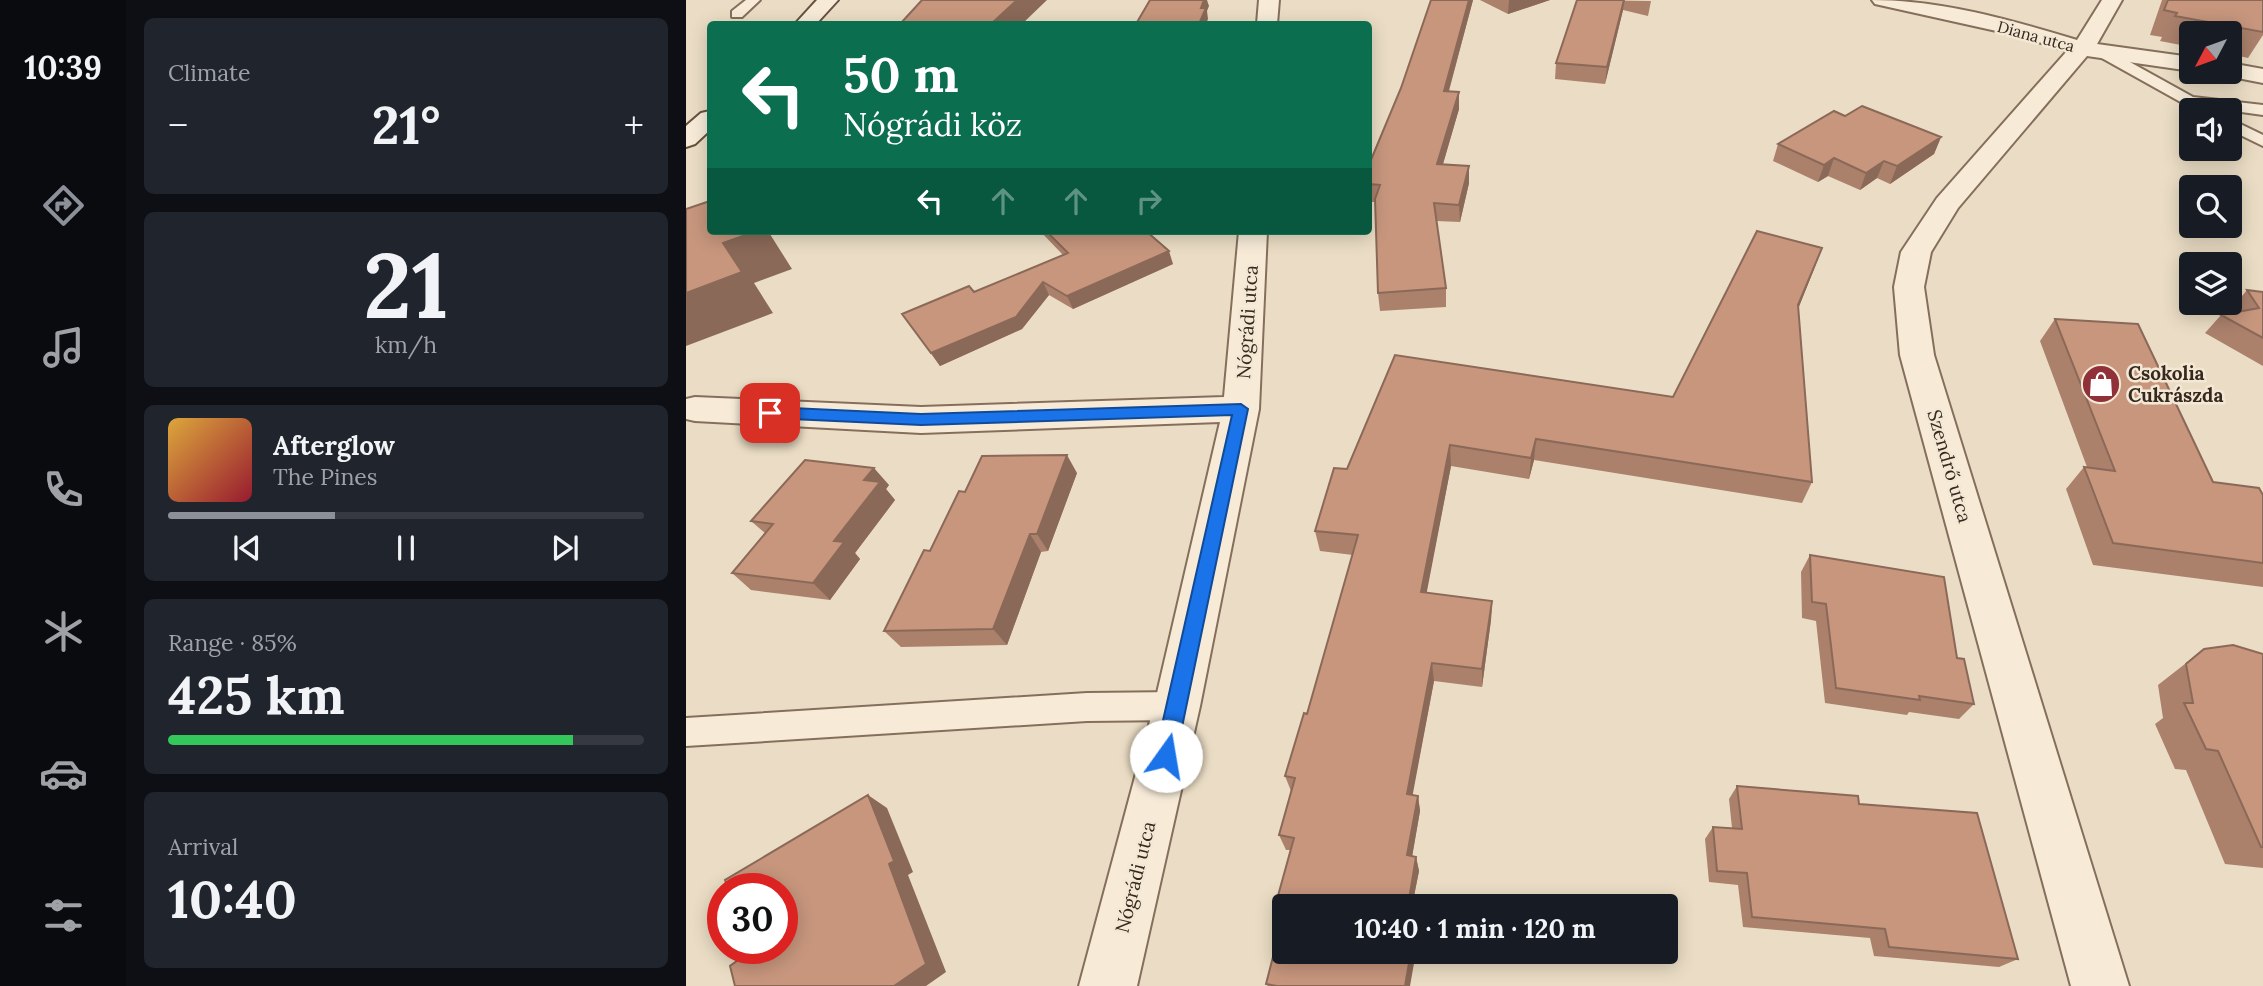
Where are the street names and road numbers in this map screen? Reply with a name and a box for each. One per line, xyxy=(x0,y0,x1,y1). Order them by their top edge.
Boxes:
street label: Diana utca xyxy=(1995,16,2077,56)
street label: Nógrádi utca xyxy=(1231,264,1263,380)
street label: Szendrő utca xyxy=(1922,407,1978,525)
street label: Nógrádi utca xyxy=(1110,819,1160,935)

